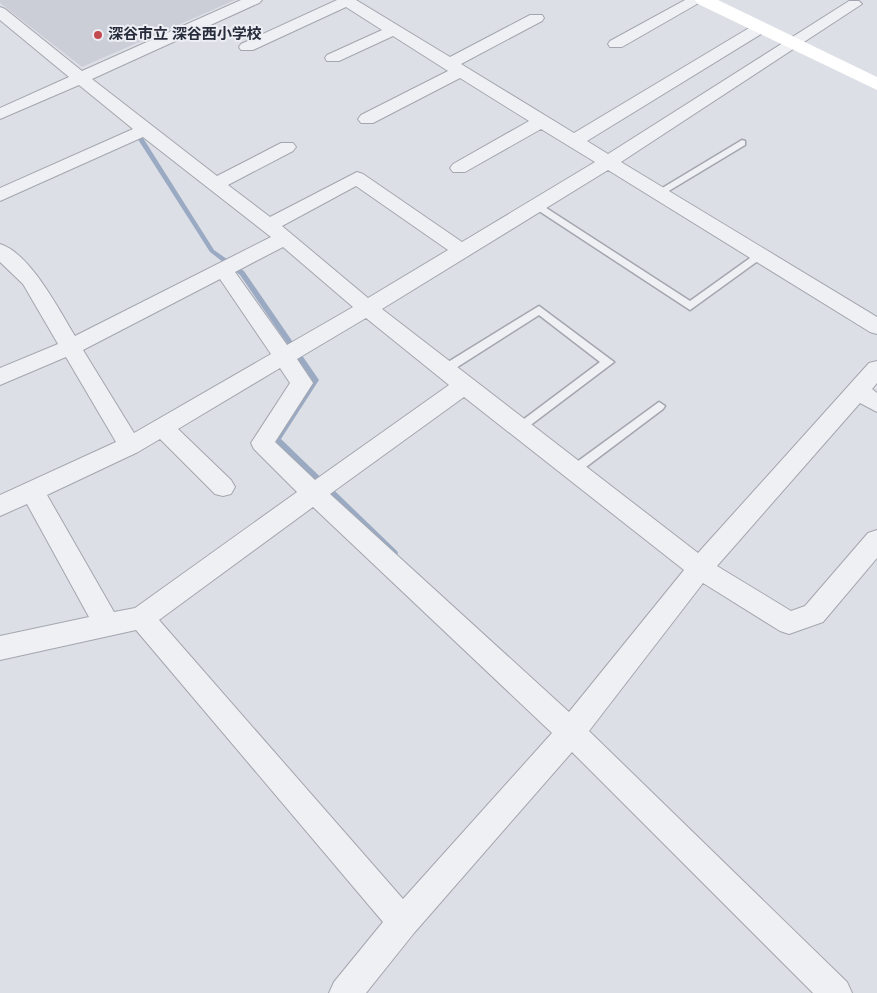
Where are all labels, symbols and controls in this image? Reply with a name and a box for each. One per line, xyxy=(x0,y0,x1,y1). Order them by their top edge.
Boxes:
place label: 深谷市立 深谷西小学校 xyxy=(108,26,262,45)
marker: 深谷市立 深谷西小学校 xyxy=(92,29,104,41)

